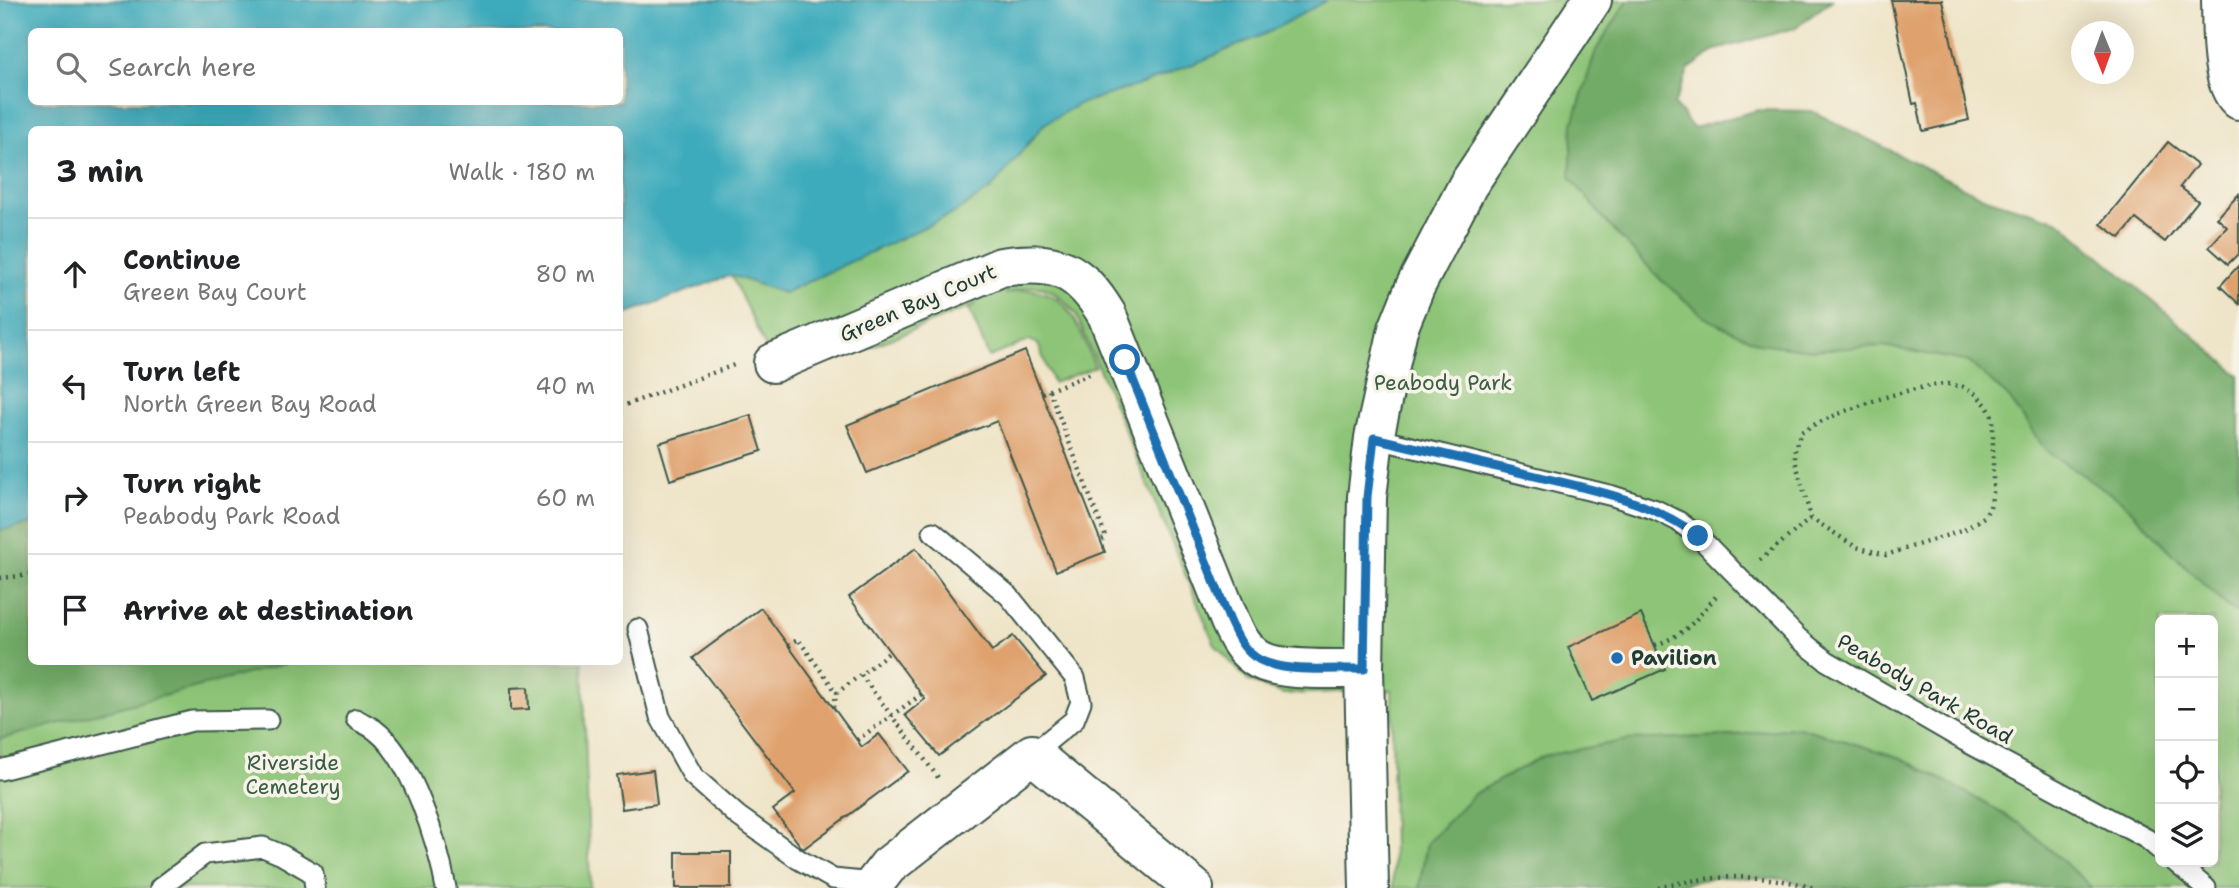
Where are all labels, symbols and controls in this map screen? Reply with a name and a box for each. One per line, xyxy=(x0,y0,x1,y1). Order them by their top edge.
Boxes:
north arrow xyxy=(2071,21,2134,84)
search box xyxy=(28,28,623,105)
icon: search xyxy=(52,48,90,86)
text: Search here xyxy=(108,49,257,84)
text: 3 min xyxy=(56,151,143,192)
text: Walk · 180 m xyxy=(449,157,595,187)
text: Continue xyxy=(123,242,241,277)
icon: ahead xyxy=(56,255,94,293)
street label: Green Bay Court xyxy=(835,257,1001,349)
text: 80 m xyxy=(536,259,595,289)
text: Green Bay Court xyxy=(123,277,307,307)
route start xyxy=(1109,344,1140,375)
text: Turn left xyxy=(123,354,240,389)
icon: left xyxy=(56,367,94,405)
park label: Peabody Park xyxy=(1374,369,1512,397)
text: 40 m xyxy=(535,371,595,401)
text: North Green Bay Road xyxy=(123,389,377,419)
text: Turn right xyxy=(123,466,261,501)
icon: right xyxy=(56,479,94,517)
text: 60 m xyxy=(536,483,595,513)
text: Peabody Park Road xyxy=(123,501,340,531)
route end xyxy=(1682,520,1713,551)
icon: arrive xyxy=(56,591,94,629)
text: Arrive at destination xyxy=(123,593,413,628)
map controls xyxy=(2155,615,2218,867)
button: + xyxy=(2155,615,2218,678)
street label: Peabody Park Road xyxy=(1832,627,2018,751)
place label: Pavilion xyxy=(1631,644,1717,672)
marker: Pavilion xyxy=(1609,650,1625,666)
button: − xyxy=(2155,678,2218,741)
button: locate xyxy=(2155,741,2218,804)
park label: Riverside Cemetery xyxy=(245,749,341,801)
button: layers xyxy=(2155,804,2218,867)

